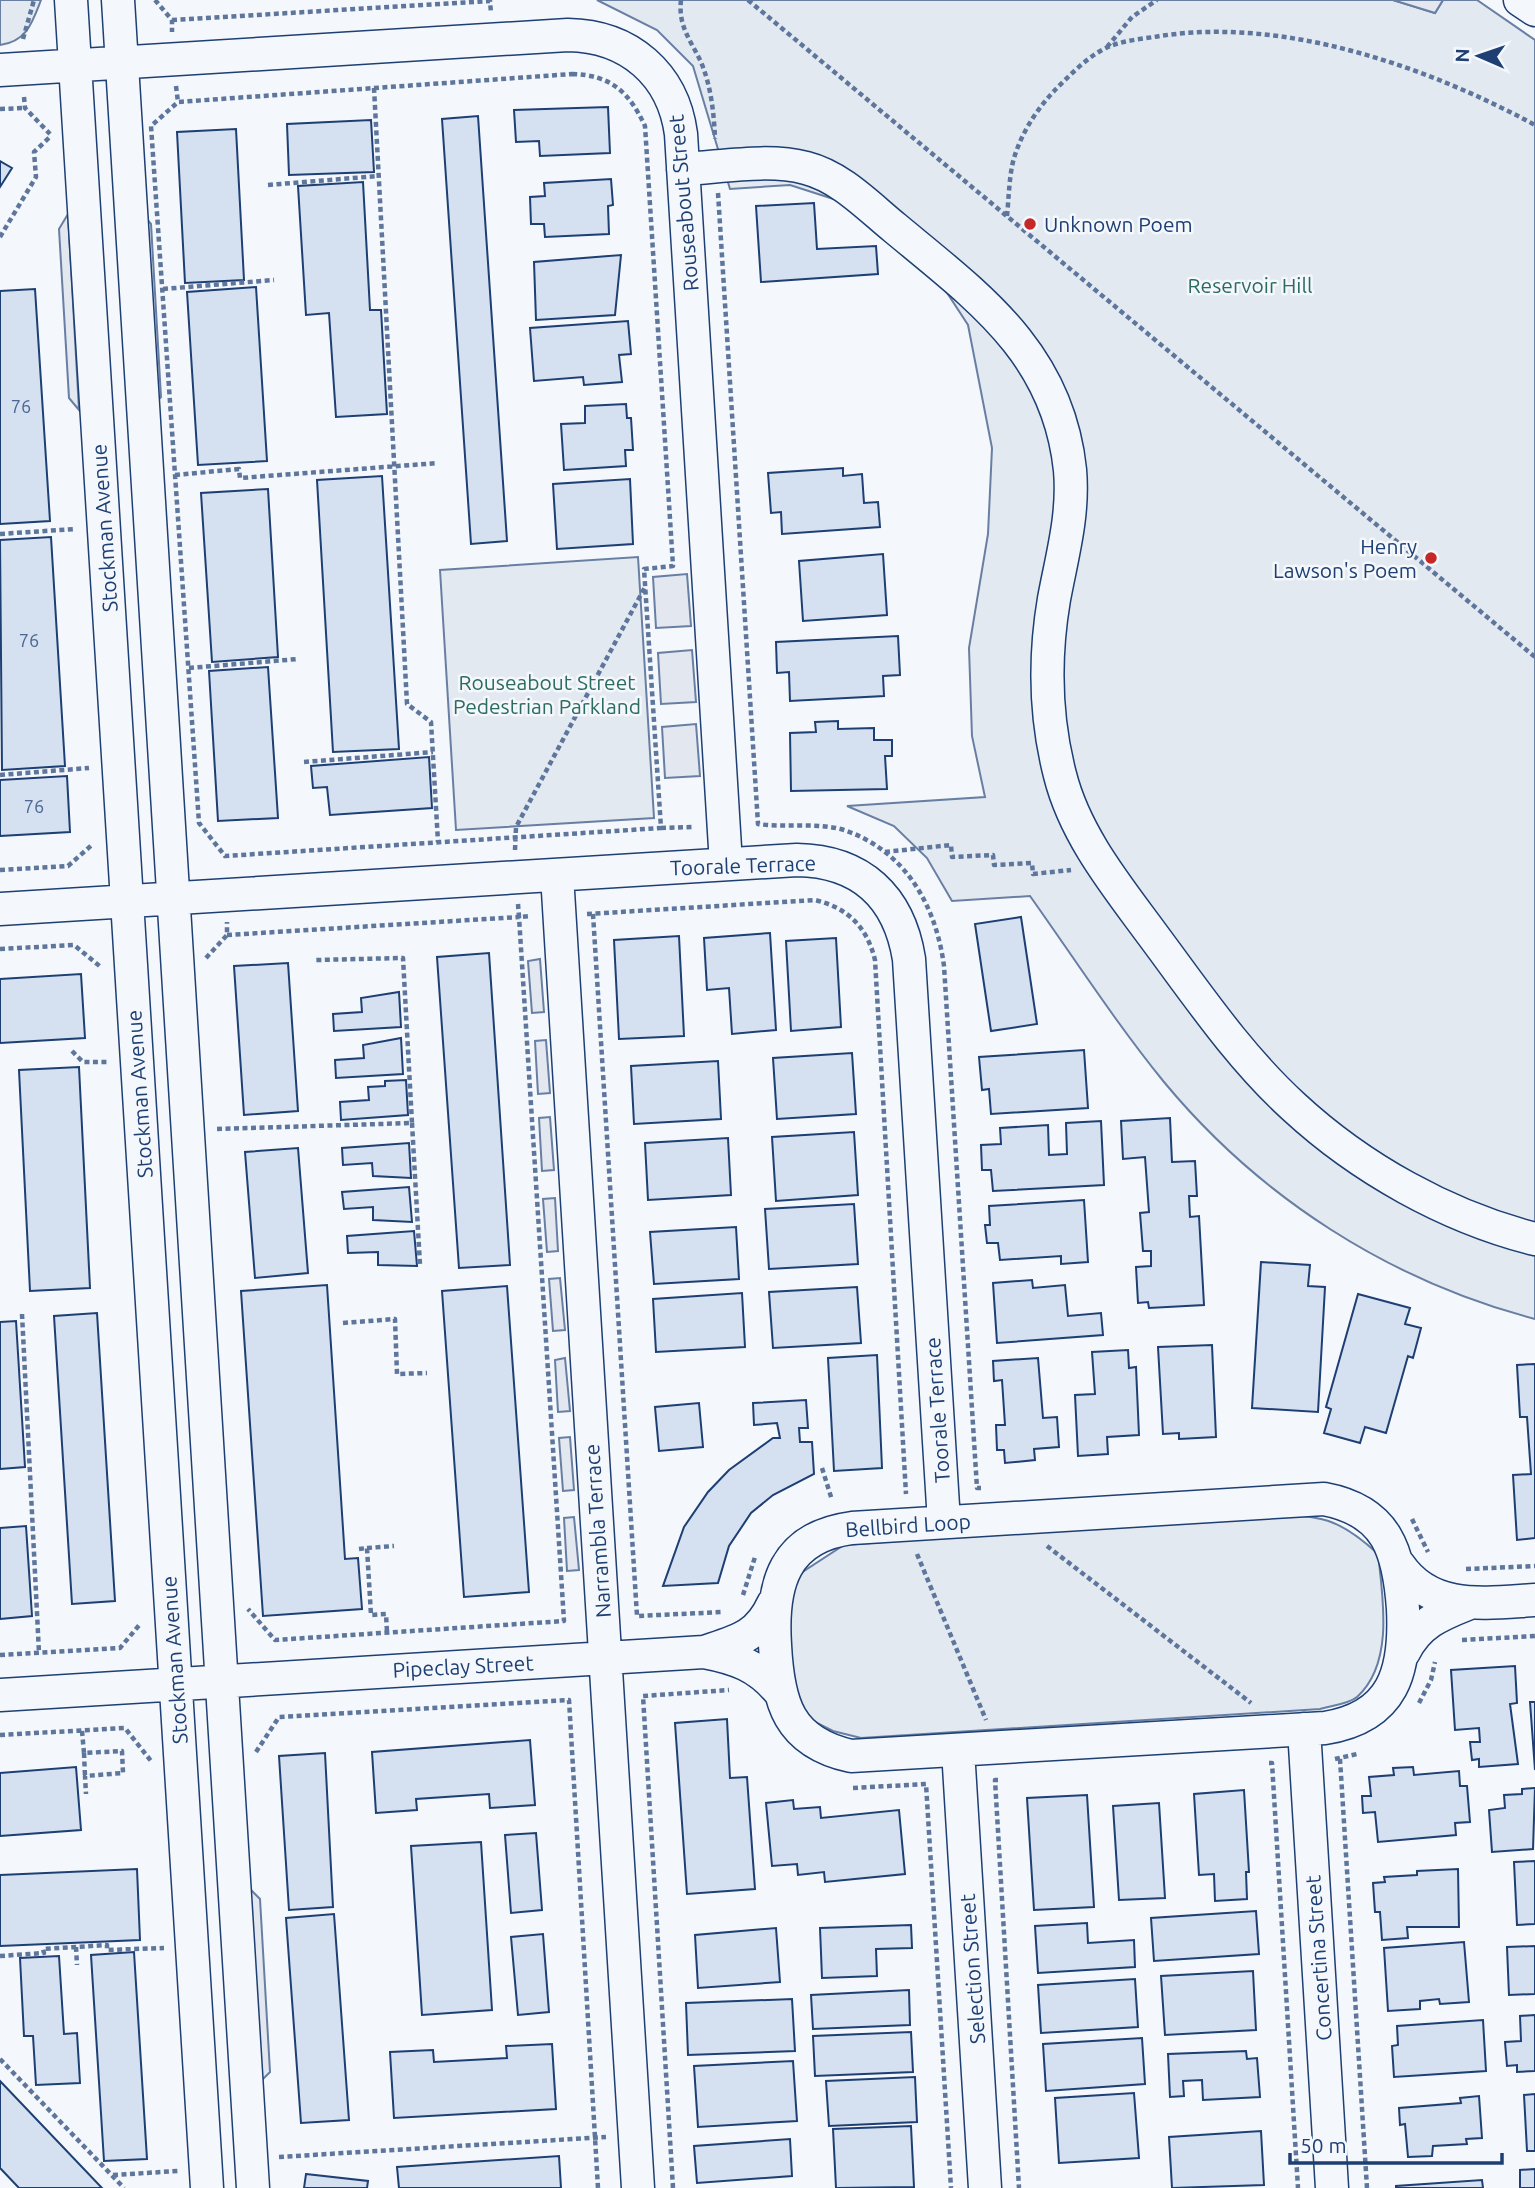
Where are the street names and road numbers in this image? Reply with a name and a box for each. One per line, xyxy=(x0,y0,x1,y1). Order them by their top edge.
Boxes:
street label: Rouseabout Street xyxy=(663,114,703,292)
street label: Stockman Avenue xyxy=(86,443,122,613)
street label: Toorale Terrace xyxy=(670,850,816,880)
street label: Stockman Avenue xyxy=(121,1009,157,1179)
street label: Toorale Terrace xyxy=(920,1336,954,1484)
street label: Narrambla Terrace xyxy=(579,1443,615,1619)
street label: Bellbird Loop xyxy=(844,1509,972,1541)
street label: Stockman Avenue xyxy=(156,1575,192,1745)
street label: Pipeclay Street xyxy=(392,1650,534,1682)
street label: Concertina Street xyxy=(1300,1874,1336,2042)
street label: Selection Street xyxy=(955,1893,989,2045)

